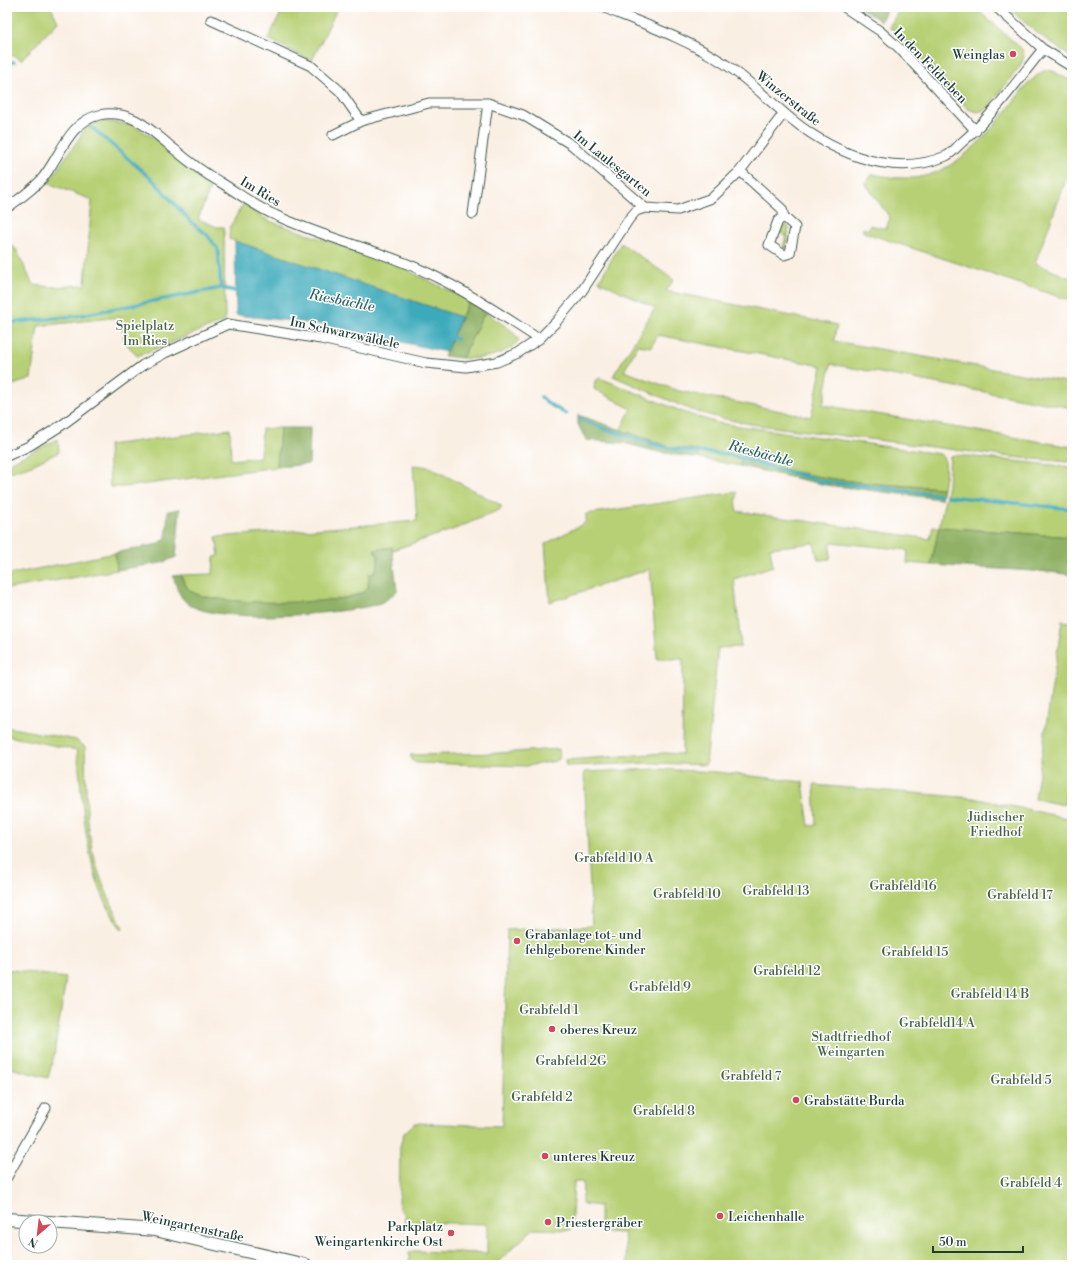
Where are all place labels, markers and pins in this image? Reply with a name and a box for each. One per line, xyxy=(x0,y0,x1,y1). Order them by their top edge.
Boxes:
place label: Weinglas xyxy=(952,47,1005,63)
marker: Weinglas xyxy=(1008,49,1018,59)
place label: Grabanlage tot- und fehlgeborene Kinder xyxy=(525,927,646,958)
marker: Grabanlage tot- und fehlgeborene Kinder xyxy=(512,936,522,946)
place label: oberes Kreuz xyxy=(560,1022,637,1038)
marker: oberes Kreuz xyxy=(547,1024,557,1034)
place label: Grabstätte Burda xyxy=(804,1093,905,1109)
marker: Grabstätte Burda xyxy=(791,1095,801,1105)
place label: unteres Kreuz xyxy=(553,1149,635,1165)
marker: unteres Kreuz xyxy=(540,1151,550,1161)
place label: Leichenhalle xyxy=(728,1209,805,1225)
marker: Leichenhalle xyxy=(715,1211,725,1221)
place label: Priestergräber xyxy=(556,1215,643,1231)
marker: Priestergräber xyxy=(543,1217,553,1227)
place label: Parkplatz Weingartenkirche Ost xyxy=(314,1219,443,1250)
marker: Parkplatz Weingartenkirche Ost xyxy=(446,1228,456,1238)

